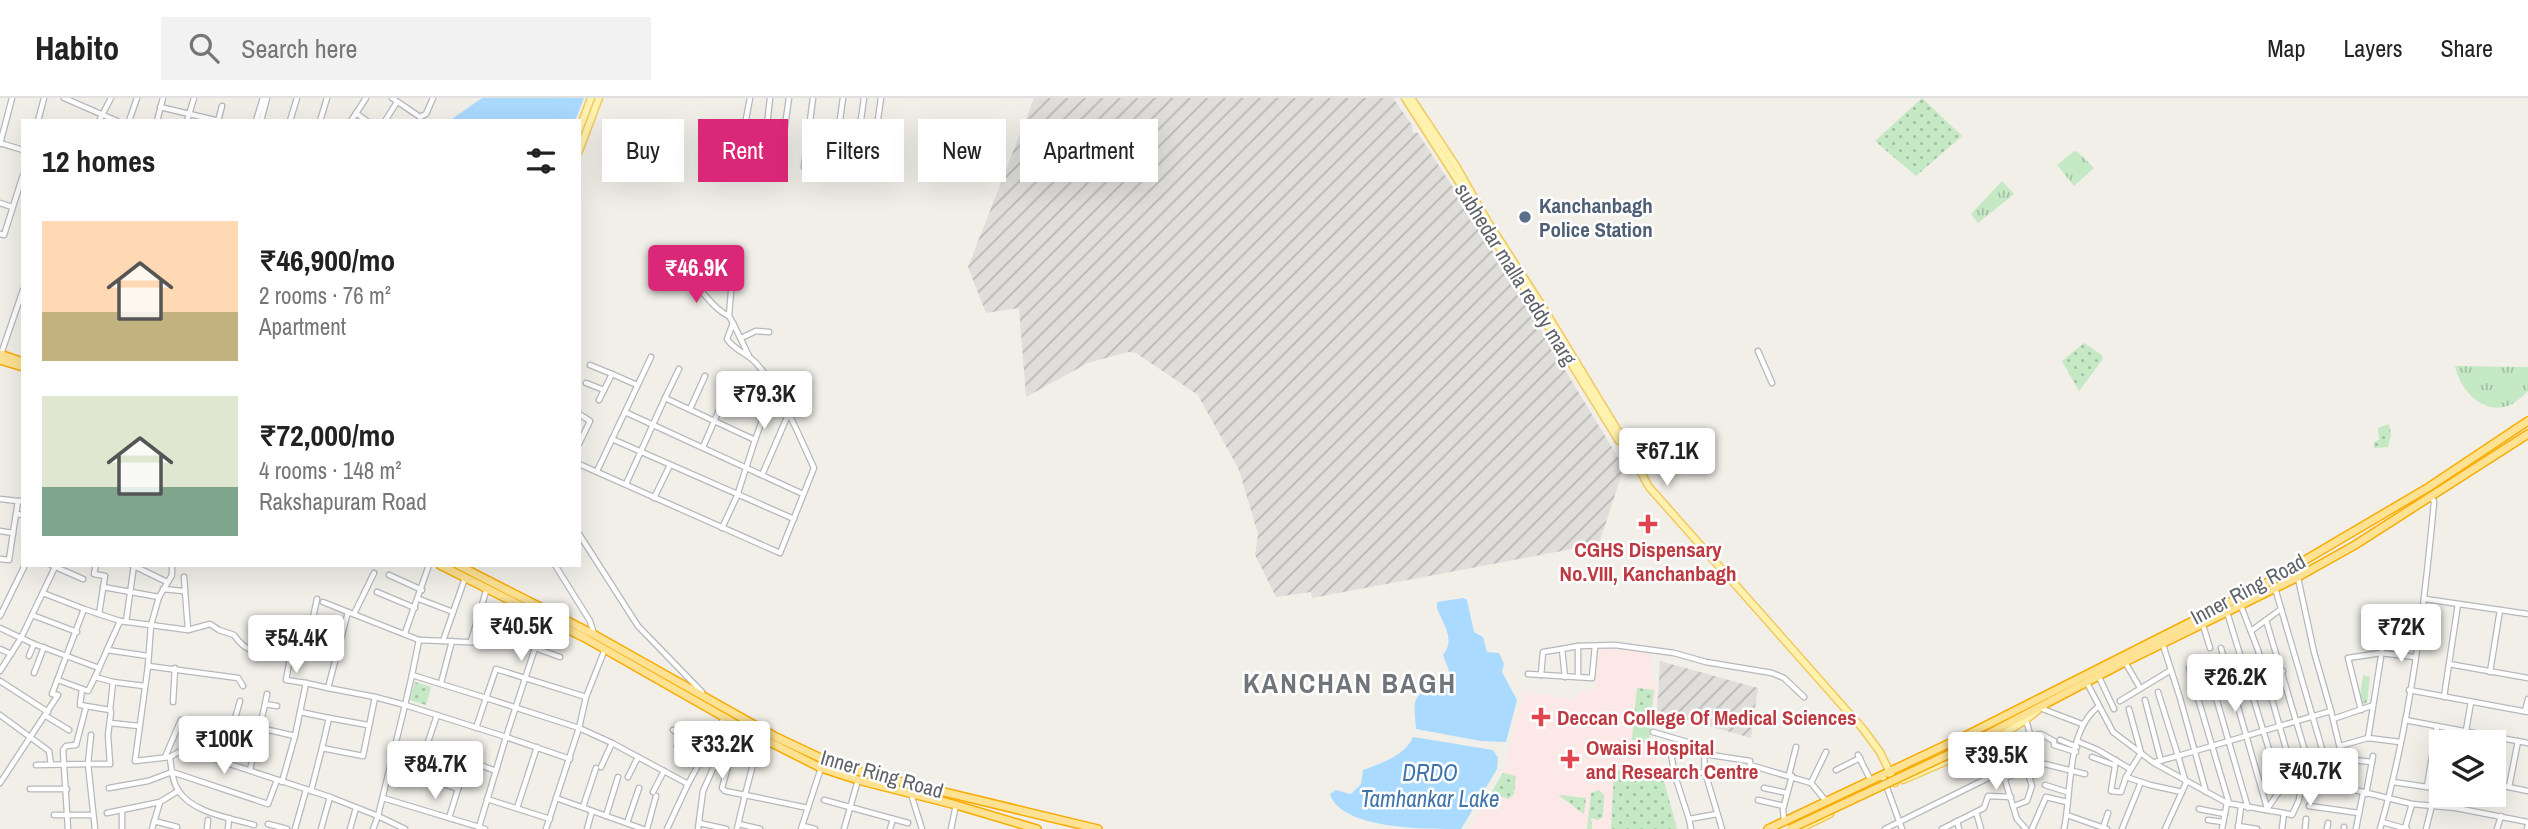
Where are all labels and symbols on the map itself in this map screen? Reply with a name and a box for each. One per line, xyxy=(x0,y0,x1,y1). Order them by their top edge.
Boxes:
street label: subhedar malla reddy marg xyxy=(1448,177,1584,371)
place label: Kanchanbagh Police Station xyxy=(1539,191,1653,244)
marker: Kanchanbagh Police Station xyxy=(1517,209,1533,225)
pin: ₹46.9K xyxy=(639,246,753,305)
pin: ₹79.3K xyxy=(707,372,821,431)
pin: ₹67.1K xyxy=(1610,428,1724,488)
marker: CGHS Dispensary No.VIII, Kanchanbagh xyxy=(1638,514,1658,534)
place label: CGHS Dispensary No.VIII, Kanchanbagh xyxy=(1559,535,1737,588)
street label: Inner Ring Road xyxy=(2185,547,2311,631)
pin: ₹40.5K xyxy=(464,603,578,663)
pin: ₹72K xyxy=(2360,604,2442,664)
pin: ₹54.4K xyxy=(239,616,353,675)
pin: ₹26.2K xyxy=(2178,654,2292,714)
district label: KANCHAN BAGH xyxy=(1243,664,1457,702)
place label: Deccan College Of Medical Sciences xyxy=(1557,703,1857,732)
marker: Deccan College Of Medical Sciences xyxy=(1531,707,1551,727)
pin: ₹100K xyxy=(175,716,273,776)
pin: ₹33.2K xyxy=(665,722,779,781)
pin: ₹39.5K xyxy=(1939,732,2053,792)
place label: Owaisi Hospital and Research Centre xyxy=(1586,733,1758,786)
pin: ₹84.7K xyxy=(378,742,492,801)
street label: Inner Ring Road xyxy=(817,743,947,805)
pin: ₹40.7K xyxy=(2253,748,2367,808)
marker: Owaisi Hospital and Research Centre xyxy=(1560,749,1580,769)
water label: DRDO Tamhankar Lake xyxy=(1361,757,1499,814)

